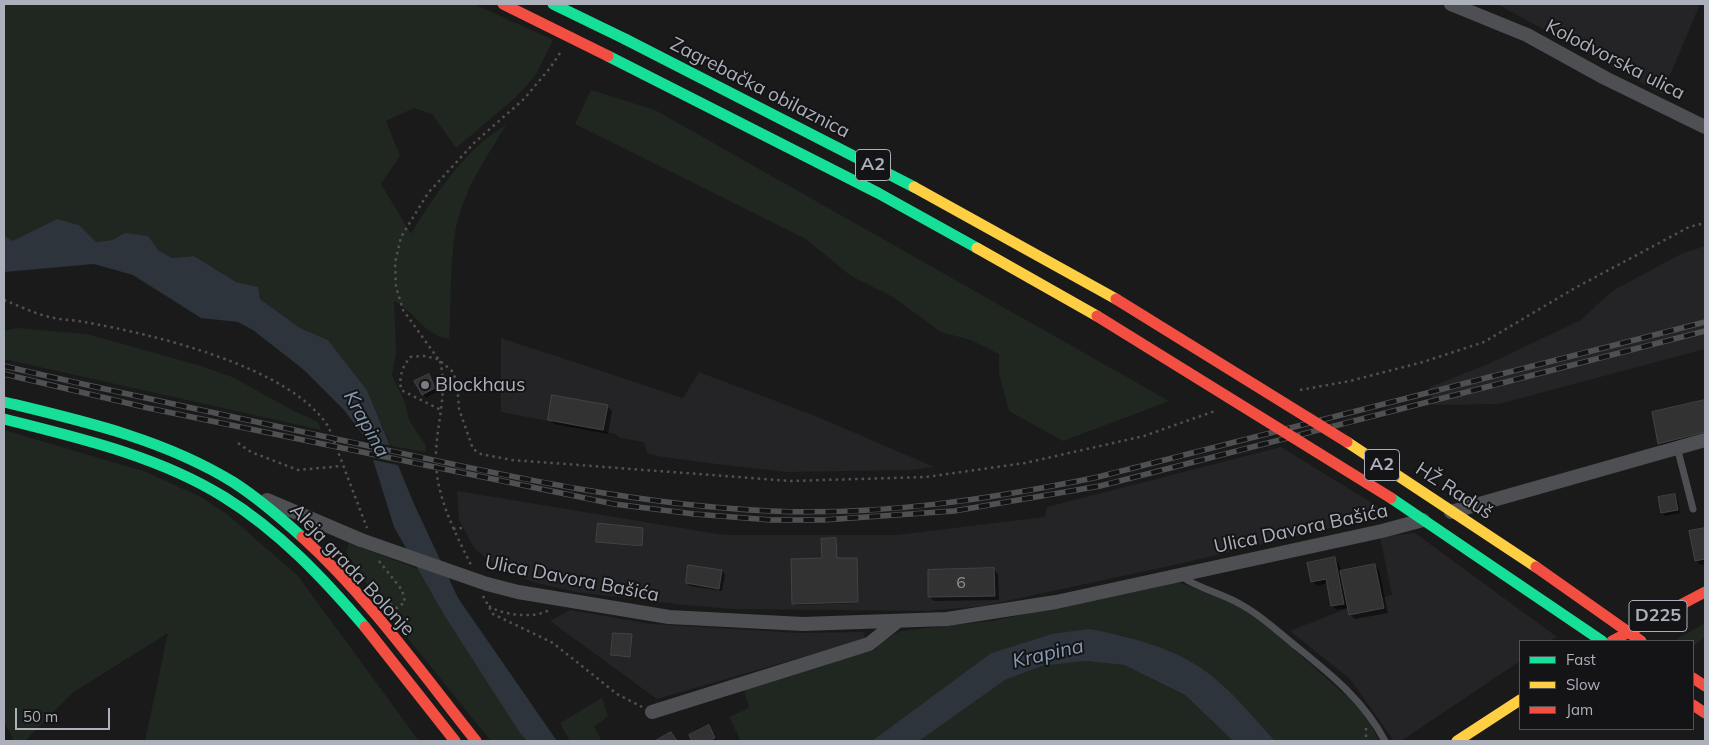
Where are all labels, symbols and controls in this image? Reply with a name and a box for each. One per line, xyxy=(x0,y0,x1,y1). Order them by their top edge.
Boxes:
street label: Kolodvorska ulica xyxy=(1542,15,1688,105)
street label: Zagrebačka obilaznica xyxy=(666,33,854,143)
road number: A2 xyxy=(856,150,890,180)
place label: Blockhaus xyxy=(435,374,525,396)
marker: Blockhaus xyxy=(419,379,431,391)
water label: Krapina xyxy=(338,387,394,461)
road number: A2 xyxy=(1364,450,1400,480)
street label: HŽ Raduš xyxy=(1411,458,1497,524)
street label: Aleja grada Bolonje xyxy=(285,499,419,641)
street label: Ulica Davora Bašića xyxy=(1212,499,1390,559)
street label: Ulica Davora Bašića xyxy=(483,551,661,607)
house number: 6 xyxy=(956,573,966,593)
road number: D225 xyxy=(1629,600,1687,632)
water label: Krapina xyxy=(1010,634,1086,674)
legend xyxy=(1519,640,1694,730)
text: Fast xyxy=(1566,650,1596,669)
text: Slow xyxy=(1566,675,1600,694)
scale bar xyxy=(18,698,112,730)
text: Jam xyxy=(1566,700,1593,719)
text: 50 m xyxy=(23,707,58,726)

